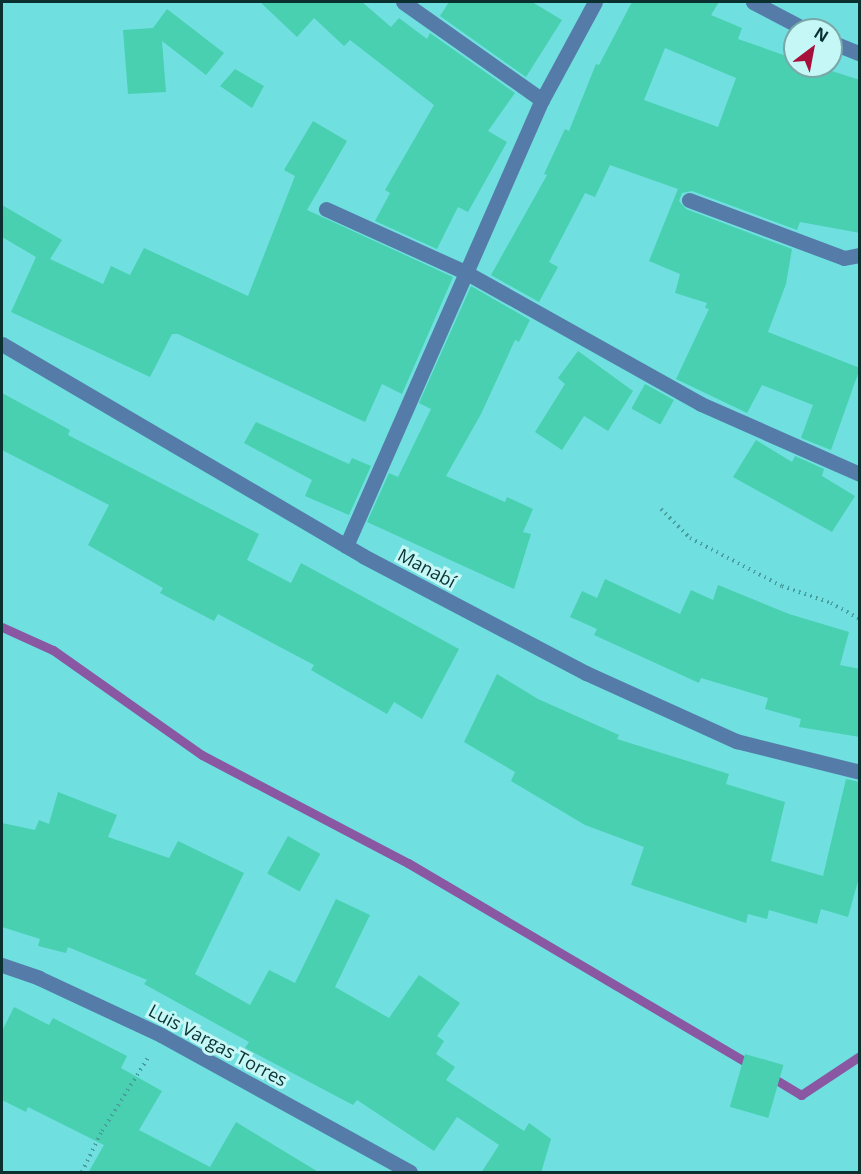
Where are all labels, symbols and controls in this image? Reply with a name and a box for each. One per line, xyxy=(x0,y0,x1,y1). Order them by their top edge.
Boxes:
north arrow xyxy=(783,18,843,78)
text: N xyxy=(810,22,833,47)
street label: Manabí xyxy=(394,544,460,592)
street label: Luis Vargas Torres xyxy=(145,999,291,1091)

